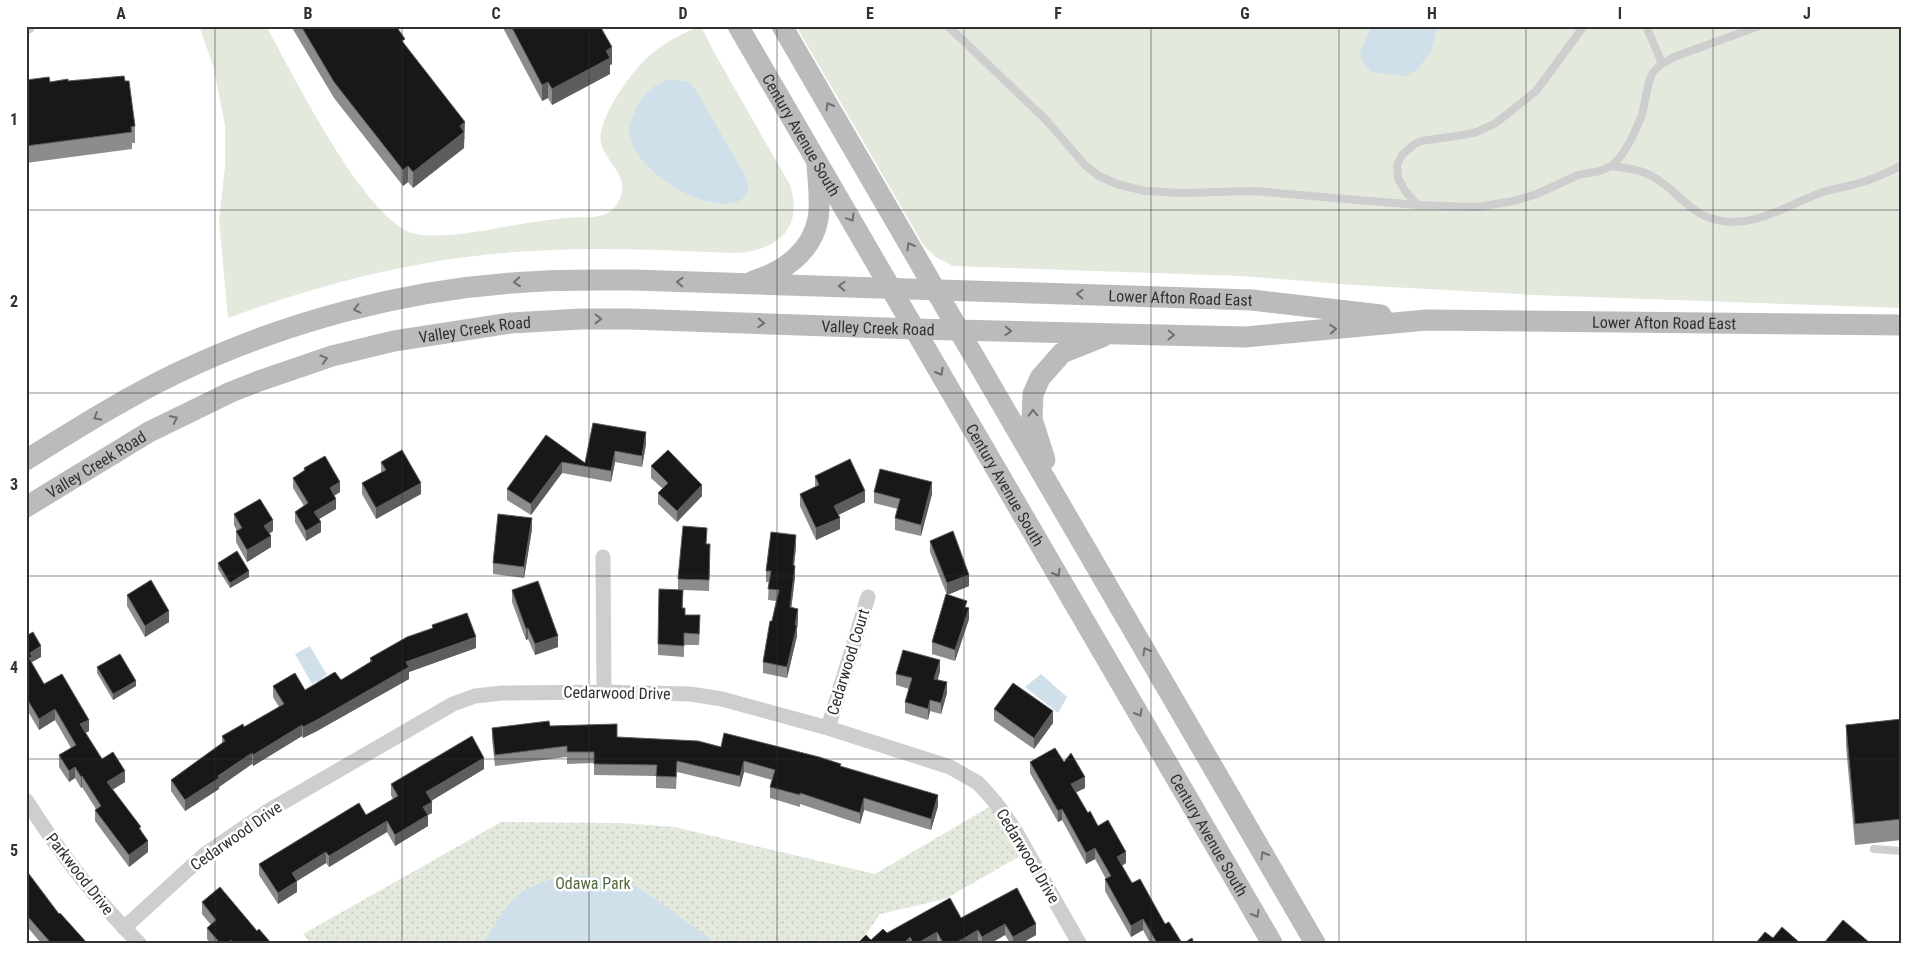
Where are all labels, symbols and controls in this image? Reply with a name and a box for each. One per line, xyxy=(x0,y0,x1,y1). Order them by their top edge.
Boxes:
text: A xyxy=(116,4,126,23)
text: B xyxy=(304,4,313,23)
text: C xyxy=(491,4,501,23)
text: D xyxy=(678,4,688,23)
text: E xyxy=(866,4,874,23)
text: F xyxy=(1054,4,1062,23)
text: G xyxy=(1240,4,1250,23)
text: H xyxy=(1427,4,1437,23)
text: I xyxy=(1618,4,1622,23)
text: J xyxy=(1803,4,1811,23)
street label: Century Avenue South xyxy=(758,70,844,199)
one-way arrow xyxy=(825,102,835,111)
text: 1 xyxy=(10,110,18,129)
one-way arrow xyxy=(844,213,854,222)
one-way arrow xyxy=(906,243,916,252)
one-way arrow xyxy=(676,276,684,287)
one-way arrow xyxy=(513,277,521,288)
one-way arrow xyxy=(838,281,846,291)
street label: Lower Afton Road East xyxy=(1108,286,1253,310)
one-way arrow xyxy=(1076,288,1084,299)
text: 2 xyxy=(10,292,18,311)
one-way arrow xyxy=(353,303,362,314)
street label: Valley Creek Road xyxy=(417,312,531,347)
street label: Lower Afton Road East xyxy=(1592,312,1736,333)
one-way arrow xyxy=(594,314,602,324)
street label: Valley Creek Road xyxy=(821,316,935,339)
one-way arrow xyxy=(757,318,765,329)
one-way arrow xyxy=(1329,324,1337,335)
one-way arrow xyxy=(1005,326,1013,336)
one-way arrow xyxy=(1167,330,1175,340)
one-way arrow xyxy=(319,354,328,364)
one-way arrow xyxy=(933,366,943,375)
one-way arrow xyxy=(1028,409,1038,417)
one-way arrow xyxy=(93,410,102,420)
one-way arrow xyxy=(168,415,177,425)
street label: Century Avenue South xyxy=(962,420,1048,549)
street label: Valley Creek Road xyxy=(43,427,149,502)
text: 3 xyxy=(10,475,18,494)
one-way arrow xyxy=(1050,567,1060,576)
street label: Cedarwood Court xyxy=(823,606,873,717)
one-way arrow xyxy=(1142,647,1152,656)
text: 4 xyxy=(10,658,18,677)
street label: Cedarwood Drive xyxy=(563,683,671,703)
one-way arrow xyxy=(1132,707,1142,716)
street label: Century Avenue South xyxy=(1166,770,1252,899)
street label: Cedarwood Drive xyxy=(187,797,285,875)
street label: Cedarwood Drive xyxy=(992,805,1064,907)
street label: Parkwood Drive xyxy=(42,829,118,919)
text: 5 xyxy=(10,841,18,860)
one-way arrow xyxy=(1261,852,1271,861)
park label: Odawa Park xyxy=(555,874,632,893)
one-way arrow xyxy=(1249,908,1259,917)

